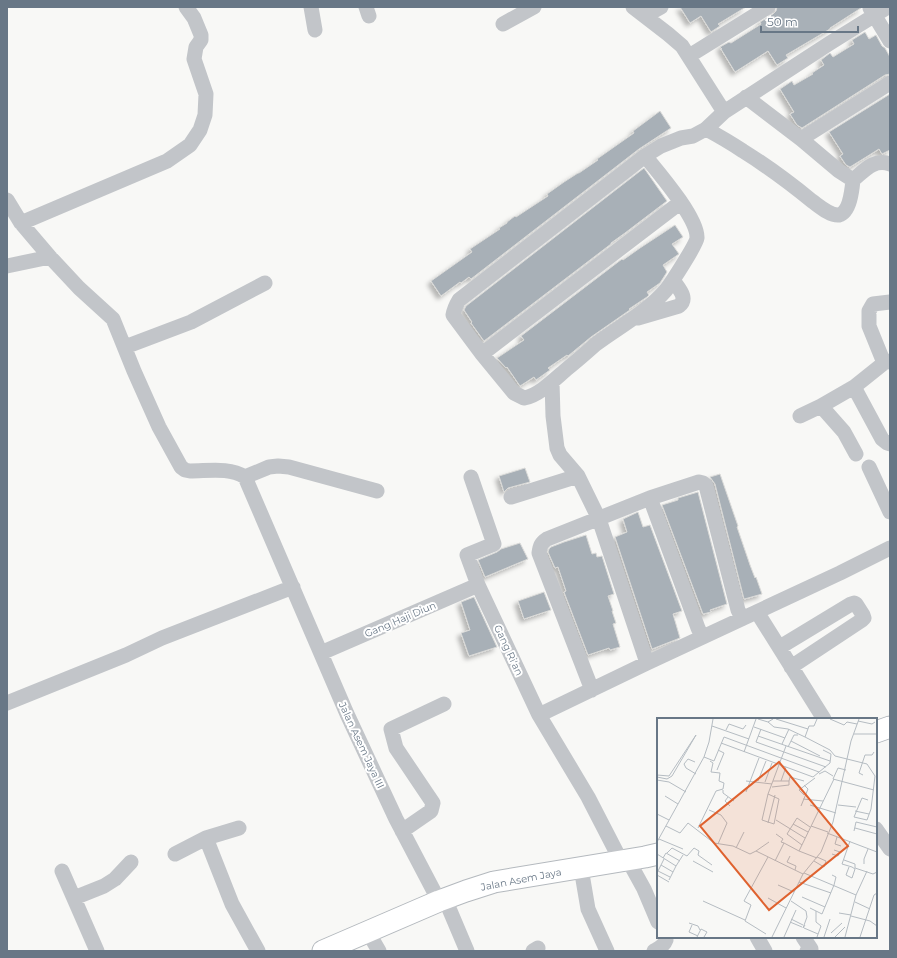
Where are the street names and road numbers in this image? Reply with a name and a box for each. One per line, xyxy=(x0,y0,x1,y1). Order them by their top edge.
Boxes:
street label: Gang Haji Diun xyxy=(363,599,438,640)
street label: Gang Ri'an xyxy=(491,623,526,678)
street label: Jalan Asem Jaya III xyxy=(335,699,387,790)
street label: Jalan Asem Jaya xyxy=(479,865,563,894)

